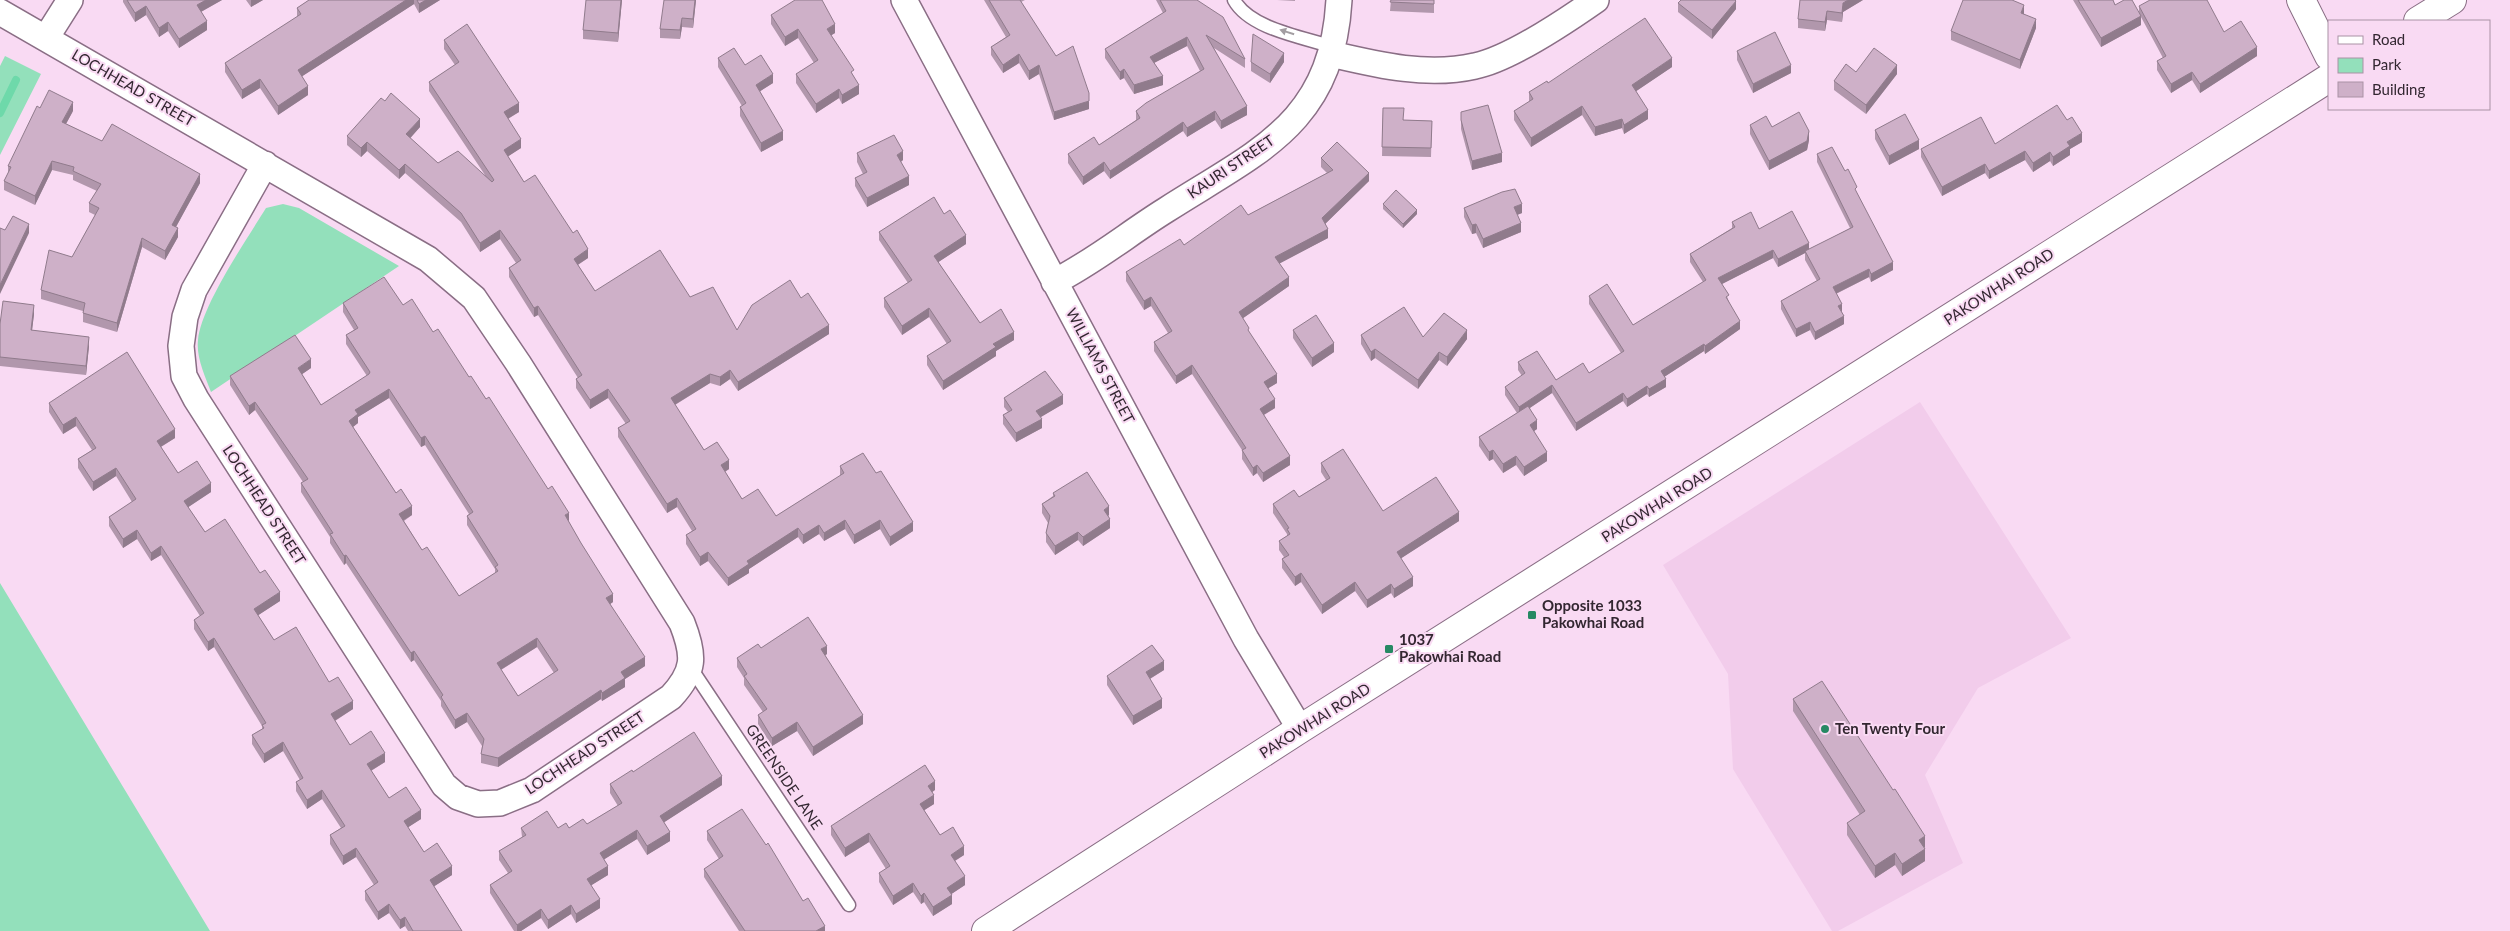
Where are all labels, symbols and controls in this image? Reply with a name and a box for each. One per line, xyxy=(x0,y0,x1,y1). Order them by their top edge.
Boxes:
legend xyxy=(2328,20,2490,110)
one-way arrow xyxy=(1279,28,1294,36)
text: Road xyxy=(2372,30,2405,48)
street label: LOCHHEAD STREET xyxy=(69,45,198,130)
text: Park xyxy=(2372,55,2402,73)
text: Building xyxy=(2372,80,2425,98)
street label: KAURI STREET xyxy=(1184,130,1277,202)
street label: PAKOWHAI ROAD xyxy=(1940,244,2057,328)
street label: WILLIAMS STREET xyxy=(1063,305,1139,426)
street label: LOCHHEAD STREET xyxy=(219,441,310,568)
street label: PAKOWHAI ROAD xyxy=(1598,463,1715,546)
place label: Opposite 1033 Pakowhai Road xyxy=(1542,596,1644,631)
marker: Opposite 1033 Pakowhai Road xyxy=(1526,609,1538,621)
place label: 1037 Pakowhai Road xyxy=(1399,630,1501,665)
marker: 1037 Pakowhai Road xyxy=(1383,643,1395,655)
street label: PAKOWHAI ROAD xyxy=(1256,679,1373,762)
street label: LOCHHEAD STREET xyxy=(521,707,648,798)
place label: Ten Twenty Four xyxy=(1835,719,1945,737)
street label: GREENSIDE LANE xyxy=(743,720,827,833)
marker: Ten Twenty Four xyxy=(1819,723,1831,735)

